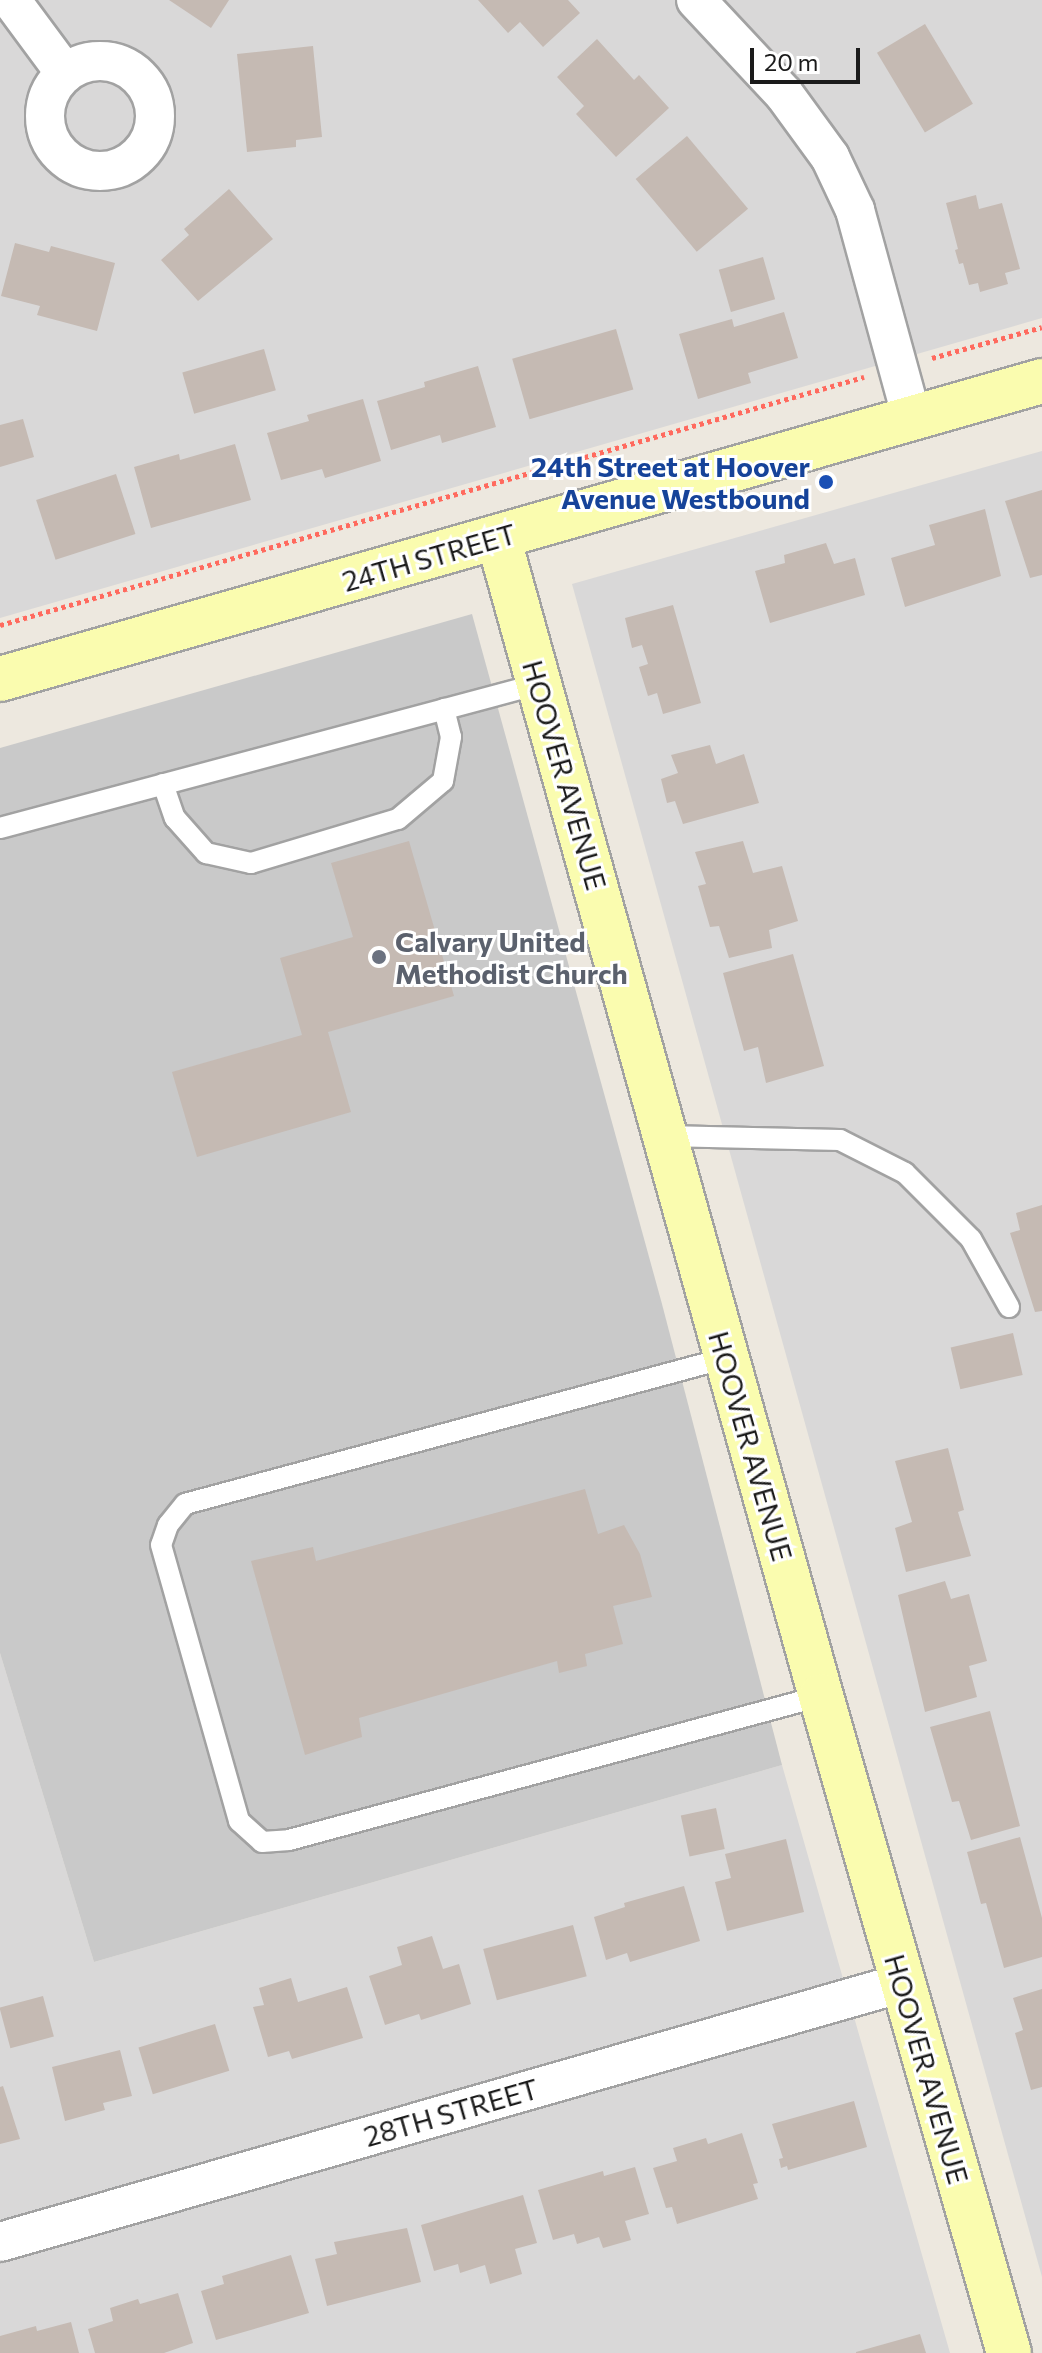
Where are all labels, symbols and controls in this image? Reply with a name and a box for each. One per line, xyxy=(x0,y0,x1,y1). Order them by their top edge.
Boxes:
scale bar xyxy=(754,32,864,82)
text: 20 m xyxy=(764,47,818,76)
place label: 24th Street at Hoover Avenue Westbound xyxy=(531,449,810,515)
marker: 24th Street at Hoover Avenue Westbound xyxy=(817,473,835,491)
street label: 24TH STREET xyxy=(338,516,520,598)
street label: HOOVER AVENUE xyxy=(516,656,614,894)
place label: Calvary United Methodist Church xyxy=(395,924,628,990)
marker: Calvary United Methodist Church xyxy=(370,948,388,966)
street label: HOOVER AVENUE xyxy=(702,1327,800,1565)
street label: HOOVER AVENUE xyxy=(878,1950,976,2188)
street label: 28TH STREET xyxy=(360,2071,542,2153)

